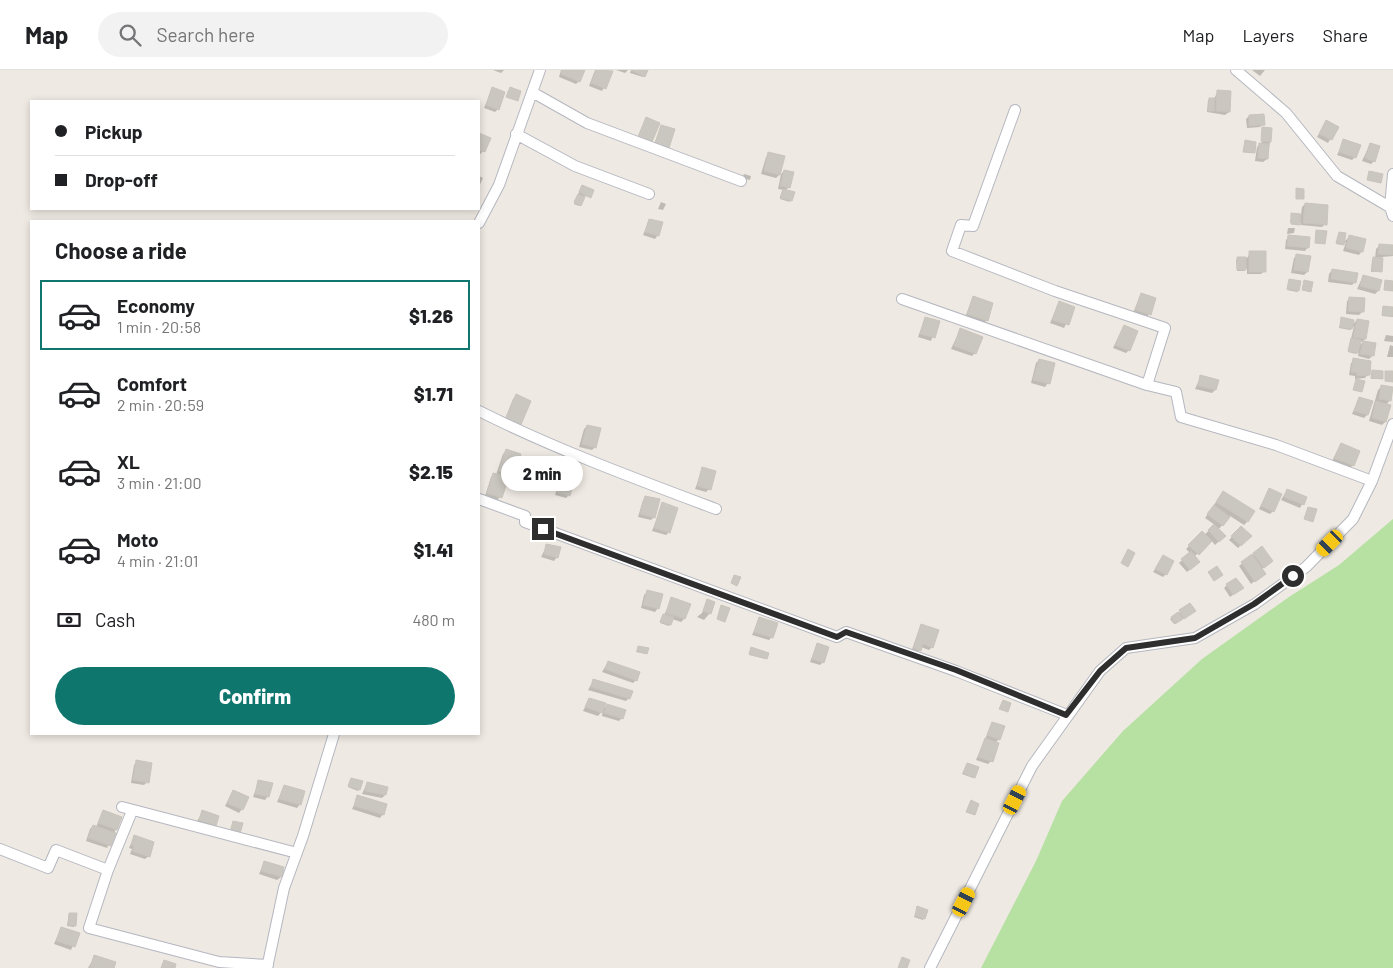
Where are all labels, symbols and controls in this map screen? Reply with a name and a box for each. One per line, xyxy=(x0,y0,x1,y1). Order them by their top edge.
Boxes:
search box xyxy=(98,12,448,57)
text: Map xyxy=(25,20,68,49)
icon: search xyxy=(116,21,144,49)
text: Search here xyxy=(156,23,255,46)
text: Map xyxy=(1182,24,1214,46)
text: Layers xyxy=(1242,24,1295,46)
text: Share xyxy=(1323,24,1368,46)
text: Pickup xyxy=(85,120,143,143)
text: Drop-off xyxy=(85,168,158,191)
text: Choose a ride xyxy=(55,237,187,263)
icon: car xyxy=(57,293,102,338)
text: Economy xyxy=(117,294,195,317)
text: $1.26 xyxy=(409,304,453,327)
text: 1 min · 20:58 xyxy=(117,317,201,336)
icon: car xyxy=(57,371,102,416)
text: Comfort xyxy=(117,372,187,395)
text: $1.71 xyxy=(414,382,453,405)
text: 2 min · 20:59 xyxy=(117,395,204,414)
icon: car xyxy=(57,449,102,494)
text: XL xyxy=(117,450,140,473)
callout: 2 min xyxy=(502,456,584,492)
text: $2.15 xyxy=(409,460,453,483)
text: 2 min xyxy=(523,464,561,483)
text: 3 min · 21:00 xyxy=(117,473,202,492)
route end xyxy=(532,518,554,540)
icon: car xyxy=(57,527,102,572)
car xyxy=(1314,527,1345,559)
text: Moto xyxy=(117,528,159,551)
text: $1.41 xyxy=(413,538,453,561)
text: 4 min · 21:01 xyxy=(117,551,198,570)
route start xyxy=(1282,565,1304,587)
icon: cash xyxy=(55,606,83,634)
text: Cash xyxy=(95,608,136,631)
text: 480 m xyxy=(412,610,455,629)
button: Confirm xyxy=(55,667,455,725)
car xyxy=(1001,783,1028,817)
car xyxy=(950,885,977,919)

